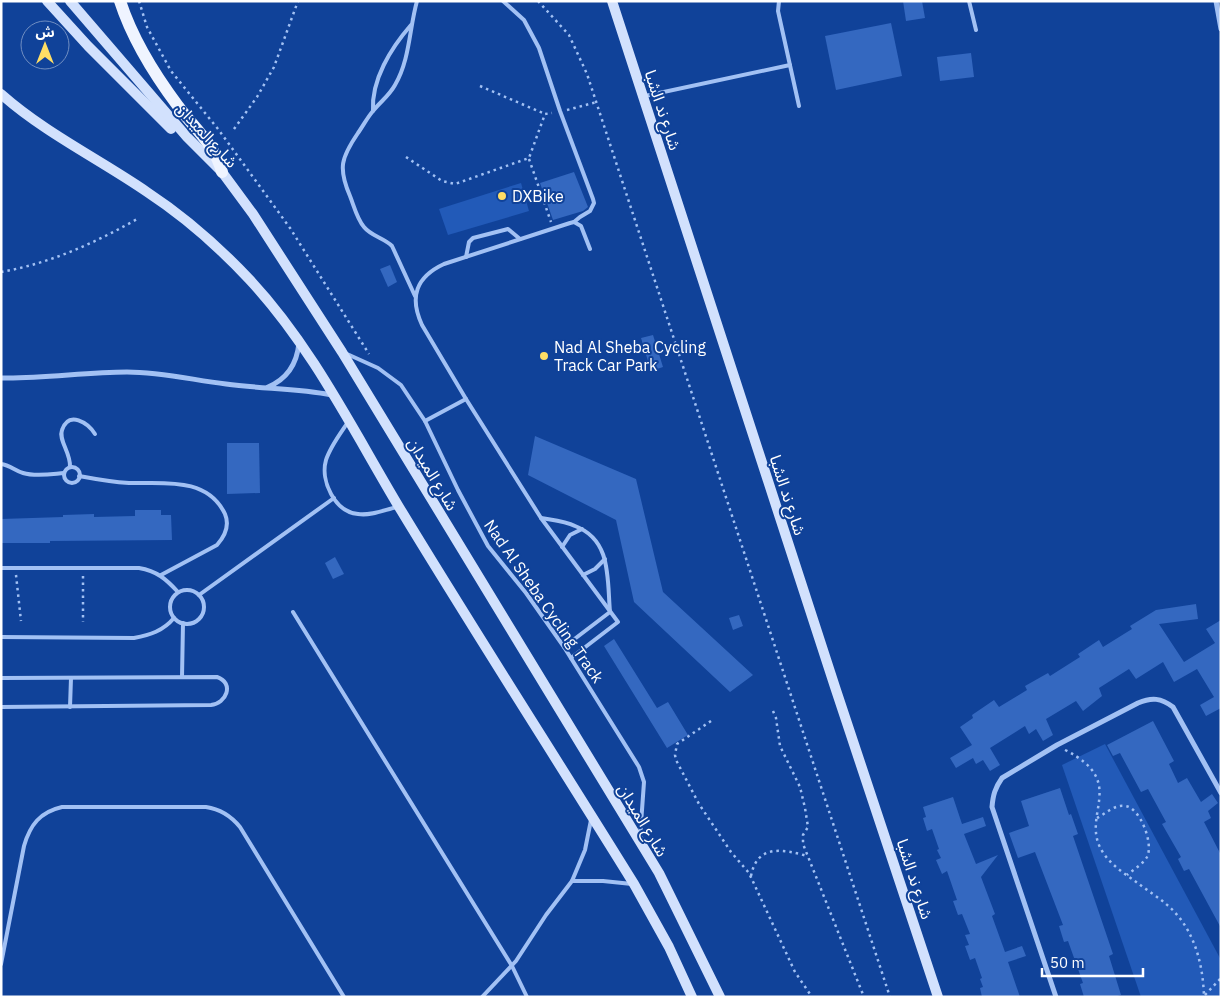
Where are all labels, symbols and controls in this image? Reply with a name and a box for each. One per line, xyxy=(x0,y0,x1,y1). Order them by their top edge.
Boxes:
north arrow xyxy=(20,20,70,70)
text: ش xyxy=(35,23,55,41)
street label: شارع ند الشبا xyxy=(638,67,685,154)
street label: شارع الميدان xyxy=(170,98,242,174)
place label: DXBike xyxy=(512,186,564,206)
marker: DXBike xyxy=(496,190,508,202)
place label: Nad Al Sheba Cycling Track Car Park xyxy=(554,337,706,375)
marker: Nad Al Sheba Cycling Track Car Park xyxy=(538,350,550,362)
street label: شارع الميدان xyxy=(401,434,463,516)
street label: شارع ند الشبا xyxy=(763,452,810,539)
street label: Nad Al Sheba Cycling Track xyxy=(480,515,608,687)
street label: شارع الميدان xyxy=(611,780,673,862)
street label: شارع ند الشبا xyxy=(890,836,937,923)
scale bar xyxy=(1042,946,1143,978)
text: 50 m xyxy=(1050,953,1085,972)

